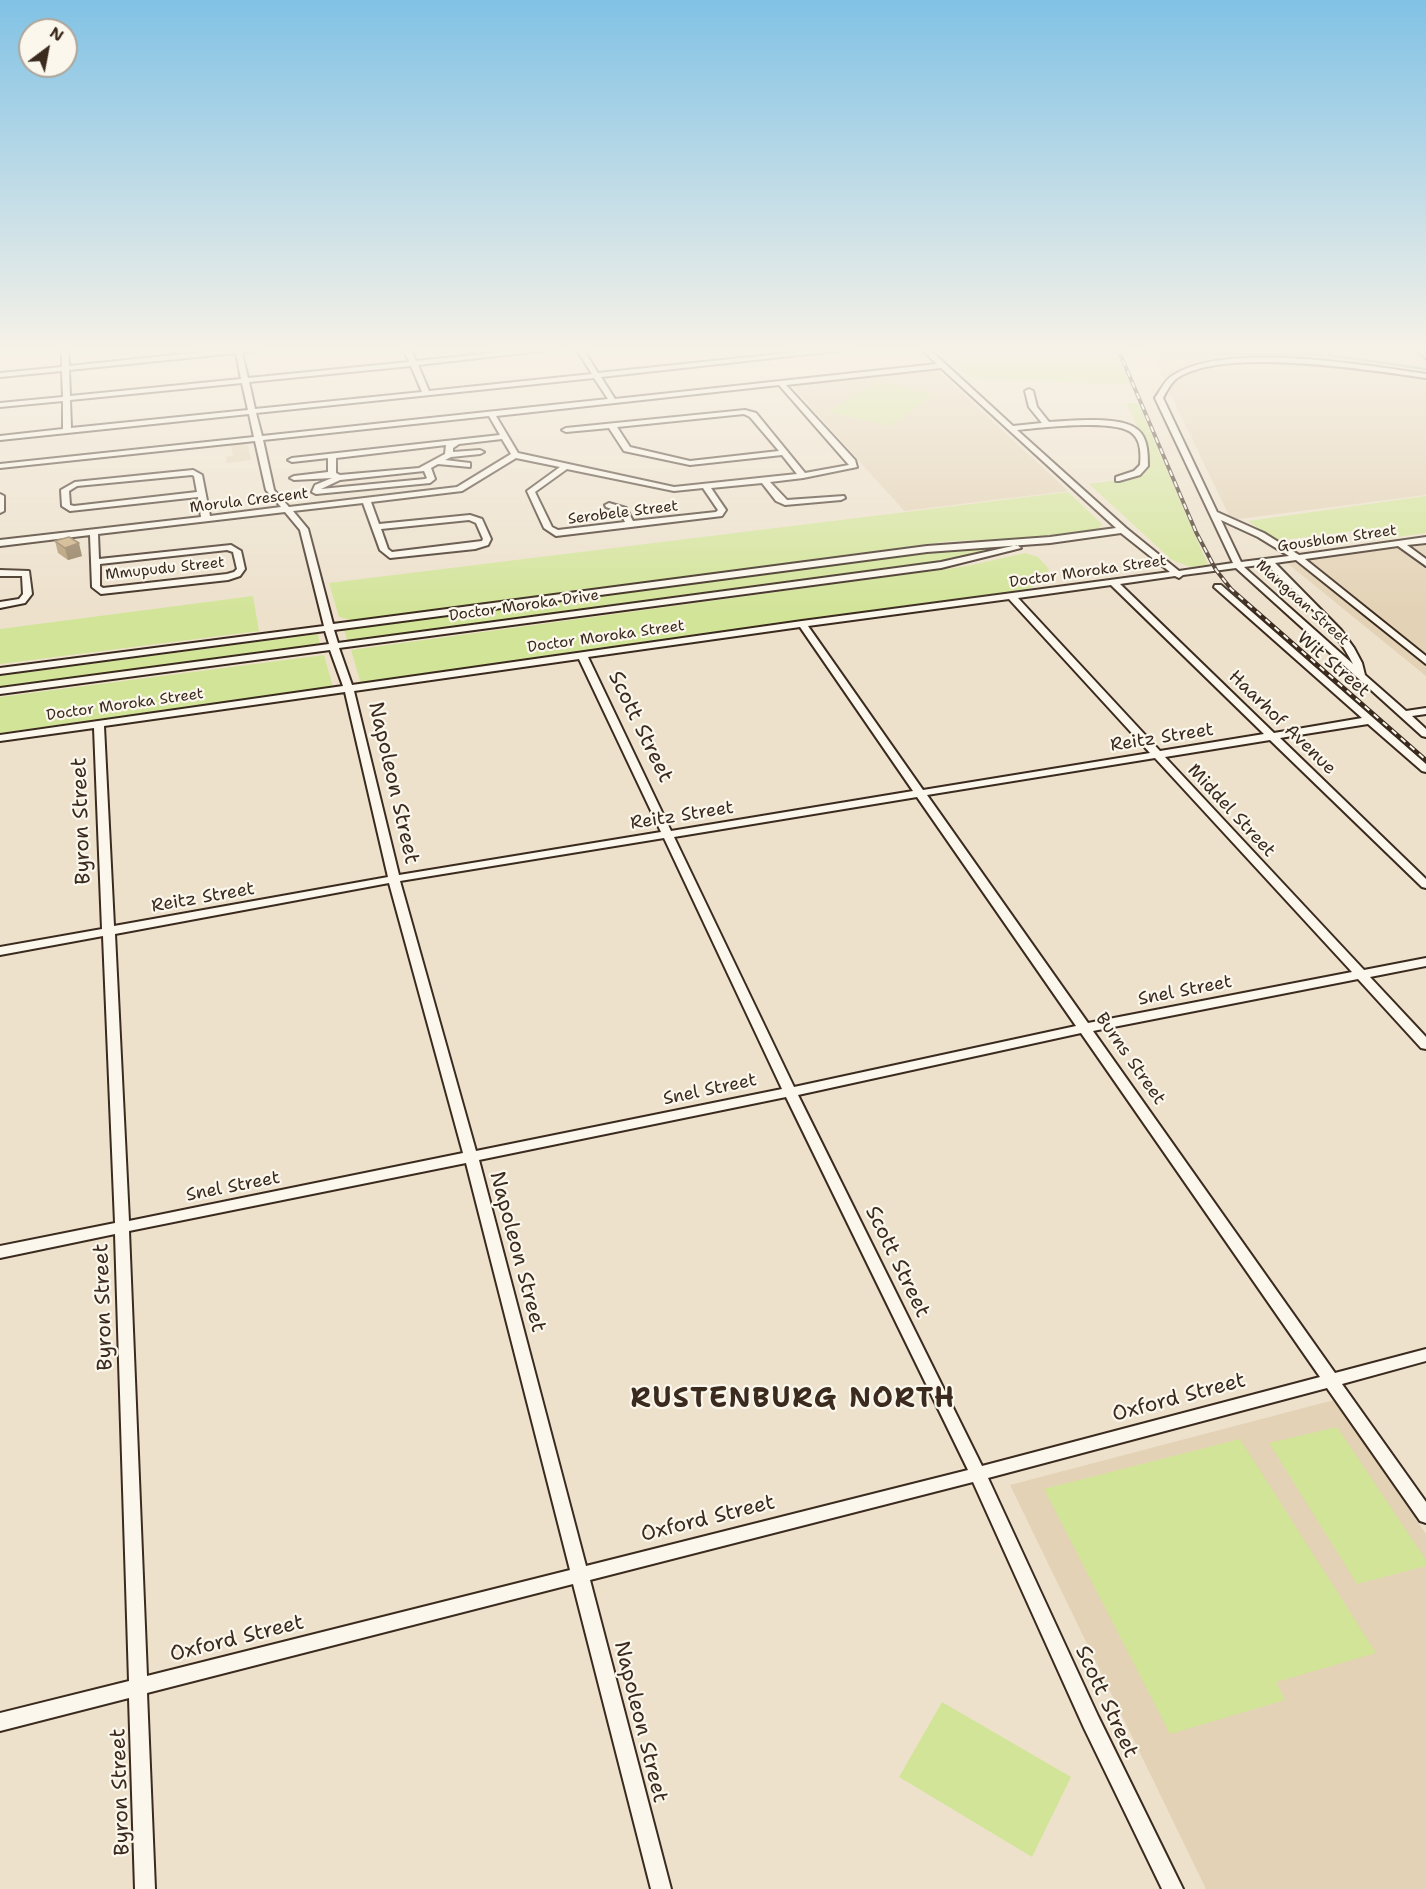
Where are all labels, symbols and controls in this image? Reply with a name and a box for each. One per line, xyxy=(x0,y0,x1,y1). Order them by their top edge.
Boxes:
north arrow xyxy=(18,18,78,78)
text: N xyxy=(46,22,68,46)
street label: Morula Crescent xyxy=(189,485,309,517)
street label: Serobele Street xyxy=(567,497,679,529)
street label: Gousblom Street xyxy=(1276,522,1398,556)
street label: Doctor Moroka Street xyxy=(1008,552,1168,592)
street label: Mmupudu Street xyxy=(104,554,226,584)
street label: Mangaan Street xyxy=(1252,557,1352,649)
street label: Doctor Moroka Drive xyxy=(448,587,600,625)
street label: Doctor Moroka Street xyxy=(526,617,686,657)
street label: Wit Street xyxy=(1292,628,1374,702)
street label: Haarhof Avenue xyxy=(1224,666,1340,780)
street label: Scott Street xyxy=(602,667,678,787)
street label: Doctor Moroka Street xyxy=(45,685,205,725)
street label: Napoleon Street xyxy=(362,700,424,866)
street label: Reitz Street xyxy=(1109,719,1215,757)
street label: Byron Street xyxy=(67,757,97,885)
street label: Middel Street xyxy=(1182,760,1280,862)
street label: Reitz Street xyxy=(629,797,735,835)
street label: Reitz Street xyxy=(150,878,256,918)
street label: Snel Street xyxy=(1136,971,1234,1011)
street label: Burns Street xyxy=(1090,1009,1170,1109)
street label: Snel Street xyxy=(661,1070,759,1110)
street label: Snel Street xyxy=(184,1167,282,1207)
street label: Napoleon Street xyxy=(483,1169,551,1335)
street label: Scott Street xyxy=(859,1202,935,1322)
street label: Byron Street xyxy=(89,1243,119,1371)
street label: Oxford Street xyxy=(1110,1368,1248,1428)
district label: RUSTENBURG NORTH xyxy=(630,1383,956,1417)
street label: Oxford Street xyxy=(638,1490,778,1548)
street label: Oxford Street xyxy=(167,1610,307,1668)
street label: Napoleon Street xyxy=(608,1639,672,1805)
street label: Scott Street xyxy=(1069,1642,1143,1762)
street label: Byron Street xyxy=(106,1728,136,1856)

